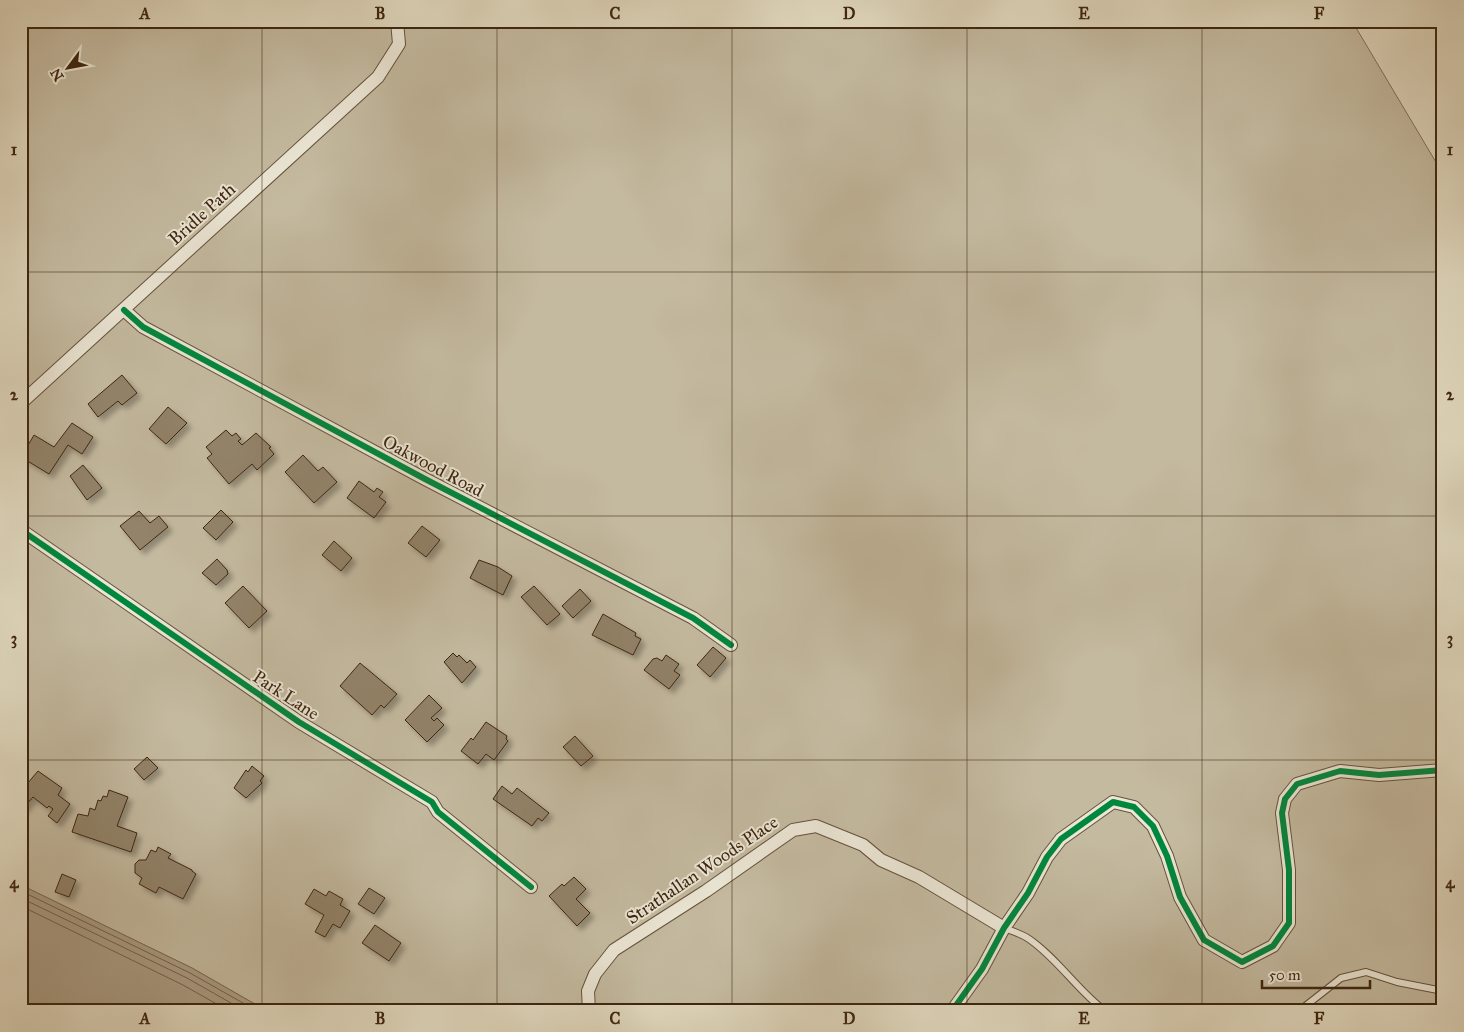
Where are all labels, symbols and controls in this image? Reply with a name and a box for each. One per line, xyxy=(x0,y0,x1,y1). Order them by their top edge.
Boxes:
text: A xyxy=(139,4,151,23)
text: B xyxy=(375,4,385,23)
text: C xyxy=(610,4,621,23)
text: D xyxy=(843,4,856,23)
text: E xyxy=(1078,4,1090,23)
text: F xyxy=(1314,4,1325,23)
north arrow xyxy=(42,42,92,92)
text: N xyxy=(47,65,68,84)
text: 1 xyxy=(11,140,18,159)
text: 1 xyxy=(1447,140,1454,159)
street label: Bridle Path xyxy=(164,178,240,250)
text: 2 xyxy=(10,385,19,404)
text: 2 xyxy=(1446,385,1455,404)
street label: Oakwood Road xyxy=(379,430,487,502)
text: 3 xyxy=(11,629,17,649)
text: 3 xyxy=(1447,629,1453,649)
street label: Park Lane xyxy=(249,665,323,725)
street label: Strathallan Woods Place xyxy=(622,811,782,929)
text: 4 xyxy=(10,873,20,893)
text: 4 xyxy=(1446,873,1456,893)
scale bar xyxy=(1262,957,1369,989)
text: 50 m xyxy=(1269,966,1301,984)
text: A xyxy=(139,1009,151,1028)
text: B xyxy=(375,1009,385,1028)
text: C xyxy=(610,1009,621,1028)
text: D xyxy=(843,1009,856,1028)
text: E xyxy=(1078,1009,1090,1028)
text: F xyxy=(1314,1009,1325,1028)

